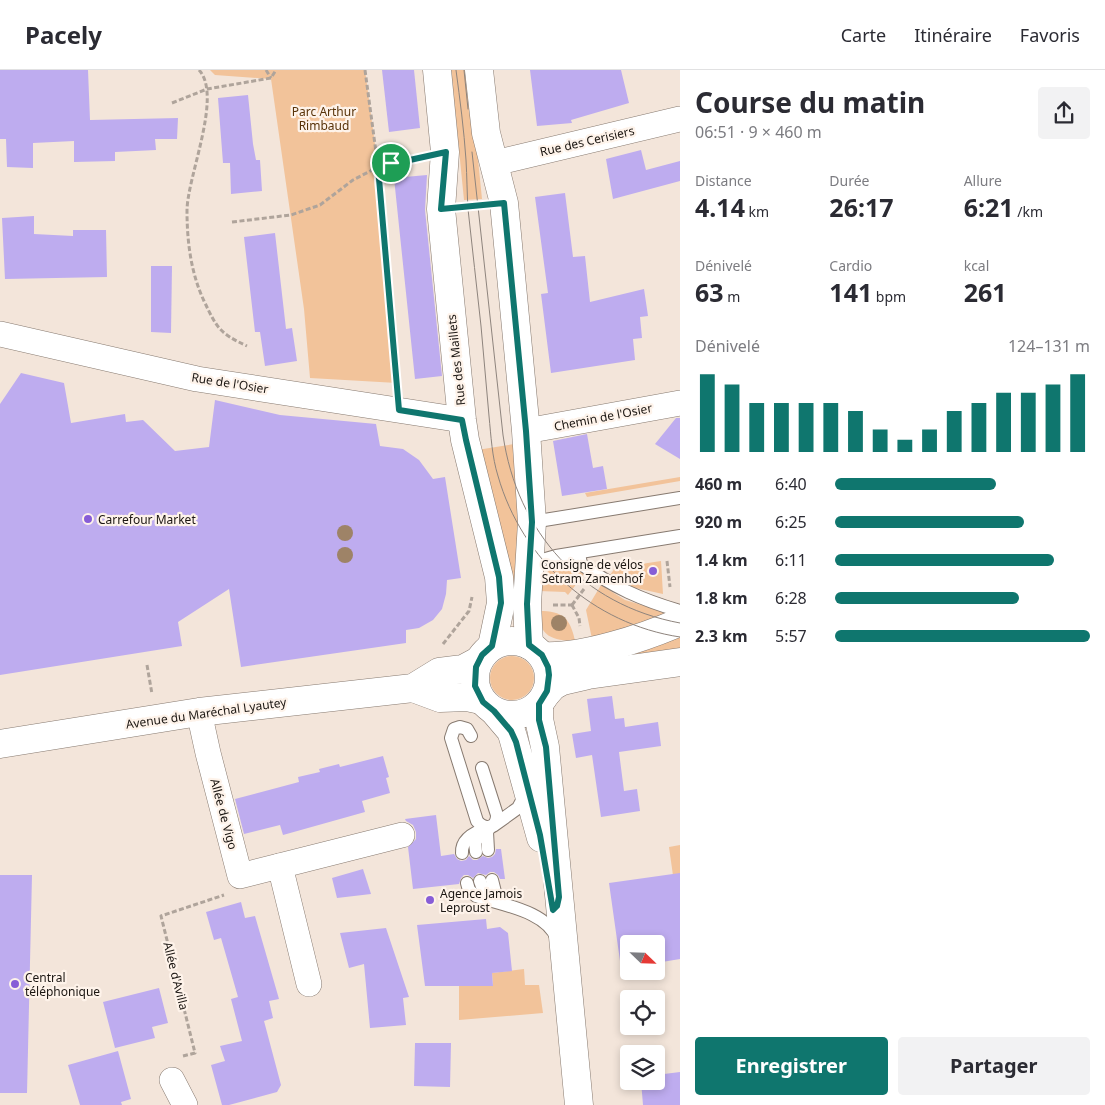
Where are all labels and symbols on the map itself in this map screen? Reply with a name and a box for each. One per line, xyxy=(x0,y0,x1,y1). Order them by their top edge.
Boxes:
park label: Parc Arthur Rimbaud xyxy=(292,103,356,134)
street label: Rue des Cerisiers xyxy=(538,122,636,160)
pin xyxy=(370,142,412,184)
street label: Rue des Maillets xyxy=(443,313,469,406)
street label: Rue de l'Osier xyxy=(190,369,270,397)
street label: Chemin de l'Osier xyxy=(552,399,654,435)
place label: Carrefour Market xyxy=(98,511,196,528)
marker: Carrefour Market xyxy=(82,513,94,525)
place label: Consigne de vélos Setram Zamenhof xyxy=(541,556,644,587)
marker: Consigne de vélos Setram Zamenhof xyxy=(647,565,659,577)
street label: Avenue du Maréchal Lyautey xyxy=(125,693,288,733)
street label: Allée de Vigo xyxy=(206,777,242,851)
place label: Agence Jamois Leproust xyxy=(440,885,522,916)
marker: Agence Jamois Leproust xyxy=(424,894,436,906)
north arrow xyxy=(620,935,665,980)
street label: Allée d'Avilla xyxy=(159,940,193,1012)
place label: Central téléphonique xyxy=(25,969,100,1000)
marker: Central téléphonique xyxy=(9,978,21,990)

